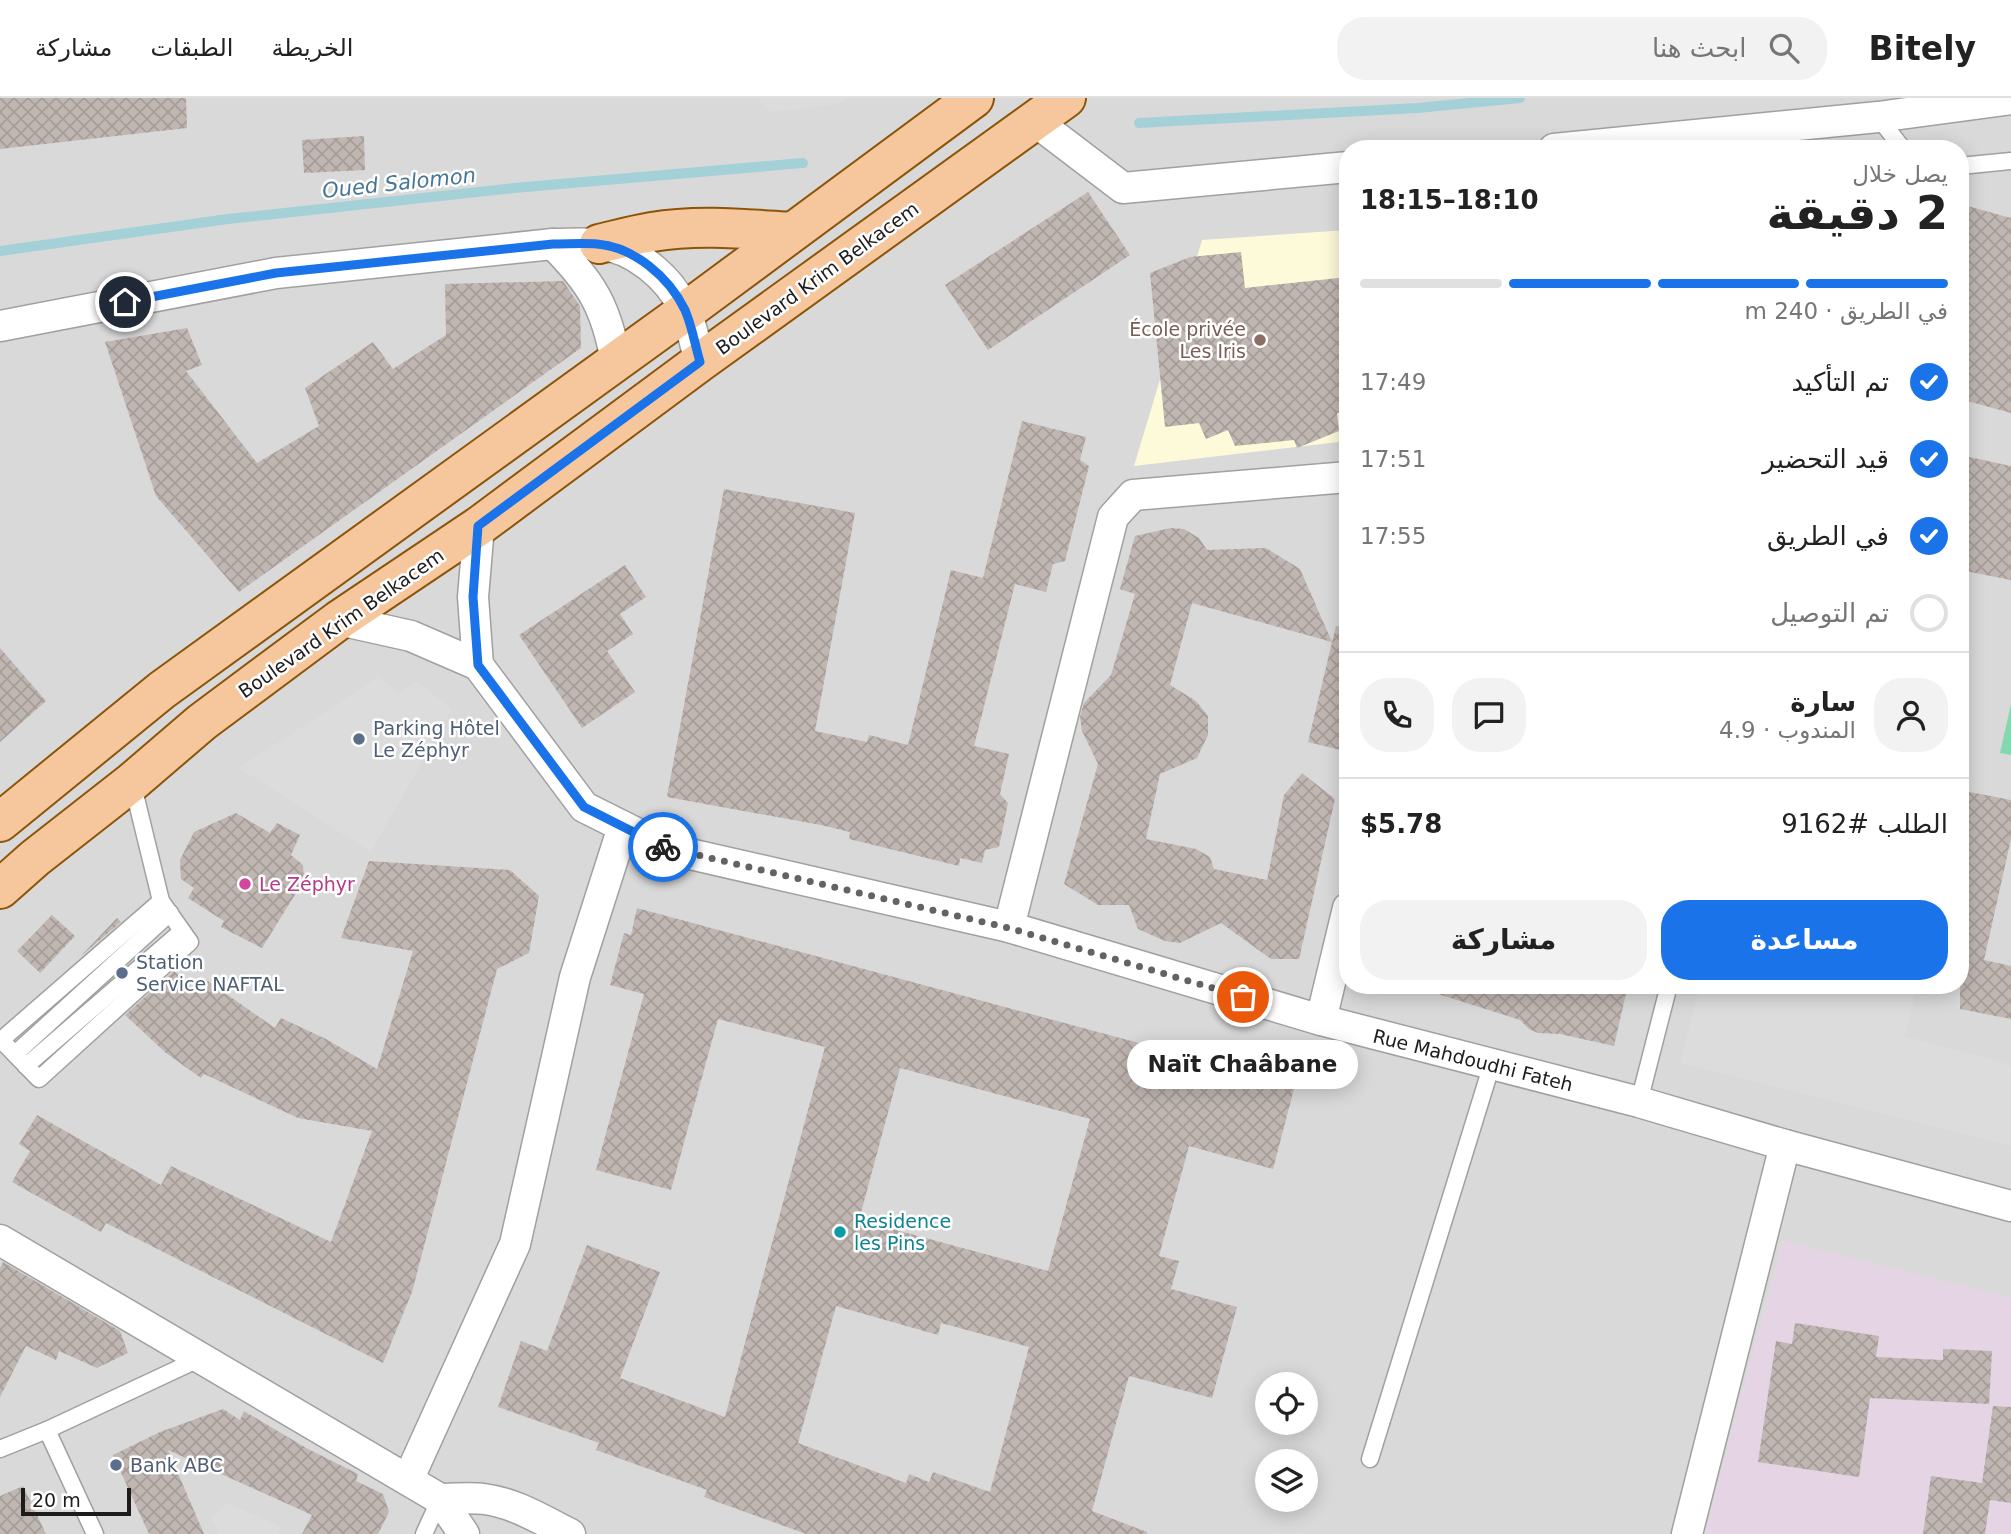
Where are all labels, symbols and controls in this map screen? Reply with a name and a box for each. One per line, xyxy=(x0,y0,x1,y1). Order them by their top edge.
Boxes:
search box xyxy=(1337,17,1827,80)
icon: search xyxy=(1765,29,1803,67)
text: Bitely xyxy=(1869,29,1976,68)
text: ابحث هنا xyxy=(1652,33,1747,63)
text: مشاركة xyxy=(35,34,112,62)
text: الطبقات xyxy=(150,34,233,62)
text: الخريطة xyxy=(271,34,353,62)
text: يصل خلال xyxy=(1852,161,1948,187)
water label: Oued Salomon xyxy=(321,163,477,203)
text: 18:10–18:15 xyxy=(1360,185,1539,215)
text: 2 دقيقة xyxy=(1766,186,1948,240)
street label: Boulevard Krim Belkacem xyxy=(711,197,923,359)
pin xyxy=(95,272,155,332)
icon: home xyxy=(106,283,144,321)
text: في الطريق · 240 m xyxy=(1744,298,1948,324)
place label: École privée Les Iris xyxy=(1129,318,1246,362)
marker: École privée Les Iris xyxy=(1252,332,1268,348)
icon: check xyxy=(1910,363,1948,401)
text: تم التأكيد xyxy=(1791,367,1889,397)
text: 17:49 xyxy=(1360,369,1426,395)
icon: check xyxy=(1910,440,1948,478)
text: قيد التحضير xyxy=(1762,444,1889,474)
text: 17:51 xyxy=(1360,446,1426,472)
icon: check xyxy=(1910,517,1948,555)
text: في الطريق xyxy=(1767,521,1889,551)
text: 17:55 xyxy=(1360,523,1426,549)
street label: Boulevard Krim Belkacem xyxy=(234,544,448,702)
text: تم التوصيل xyxy=(1770,598,1889,628)
button: phone xyxy=(1360,678,1434,752)
button: chat xyxy=(1452,678,1526,752)
button: person xyxy=(1874,678,1948,752)
text: سارة xyxy=(1790,687,1856,717)
place label: Parking Hôtel Le Zéphyr xyxy=(373,717,500,761)
text: المندوب · 4.9 xyxy=(1719,717,1856,743)
marker: Parking Hôtel Le Zéphyr xyxy=(351,731,367,747)
text: $5.78 xyxy=(1360,809,1442,839)
text: الطلب #9162 xyxy=(1781,809,1948,839)
courier xyxy=(628,812,698,882)
icon: bike xyxy=(644,828,682,866)
place label: Le Zéphyr xyxy=(259,873,355,895)
marker: Le Zéphyr xyxy=(237,876,253,892)
button: مشاركة xyxy=(1360,900,1647,980)
button: مساعدة xyxy=(1661,900,1948,980)
place label: Station Service NAFTAL xyxy=(136,951,284,995)
marker: Station Service NAFTAL xyxy=(114,965,130,981)
pin xyxy=(1213,967,1273,1027)
icon: bag xyxy=(1224,978,1262,1016)
street label: Rue Mahdoudhi Fateh xyxy=(1371,1024,1575,1096)
callout: Naït Chaâbane xyxy=(1128,1039,1358,1088)
text: Naït Chaâbane xyxy=(1148,1051,1337,1077)
place label: Residence les Pins xyxy=(854,1210,951,1254)
marker: Residence les Pins xyxy=(832,1224,848,1240)
map controls xyxy=(1255,1372,1318,1512)
button: locate xyxy=(1255,1372,1318,1435)
button: layers xyxy=(1255,1449,1318,1512)
place label: Bank ABC xyxy=(130,1454,223,1476)
marker: Bank ABC xyxy=(108,1457,124,1473)
scale bar xyxy=(21,1485,131,1517)
text: 20 m xyxy=(32,1489,81,1511)

